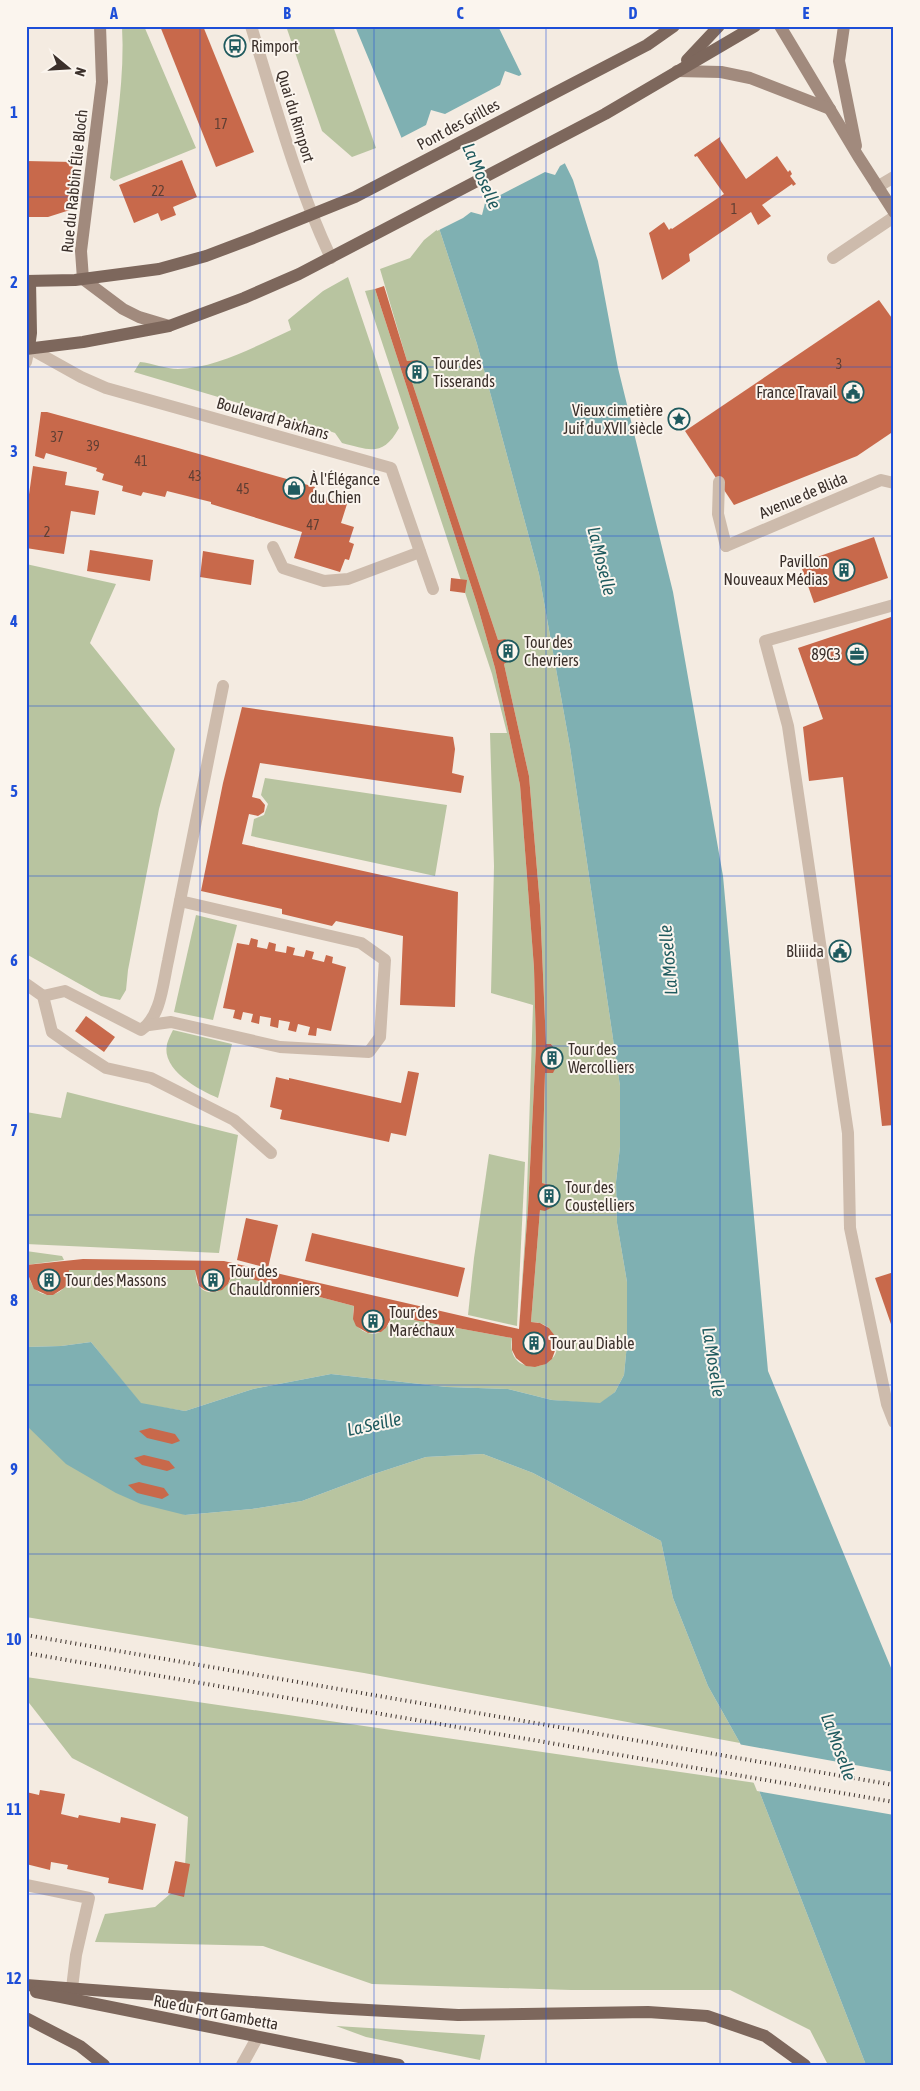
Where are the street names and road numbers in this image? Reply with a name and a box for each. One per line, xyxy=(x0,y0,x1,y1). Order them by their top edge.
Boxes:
street label: Quai du Rimport xyxy=(272,68,319,165)
street label: Pont des Grilles xyxy=(414,95,503,153)
street label: Rue du Rabbin Élie Bloch xyxy=(58,108,90,254)
street label: Boulevard Paixhans xyxy=(215,393,332,443)
street label: Avenue de Blida xyxy=(756,468,850,522)
street label: Rue du Fort Gambetta xyxy=(152,1991,280,2033)

